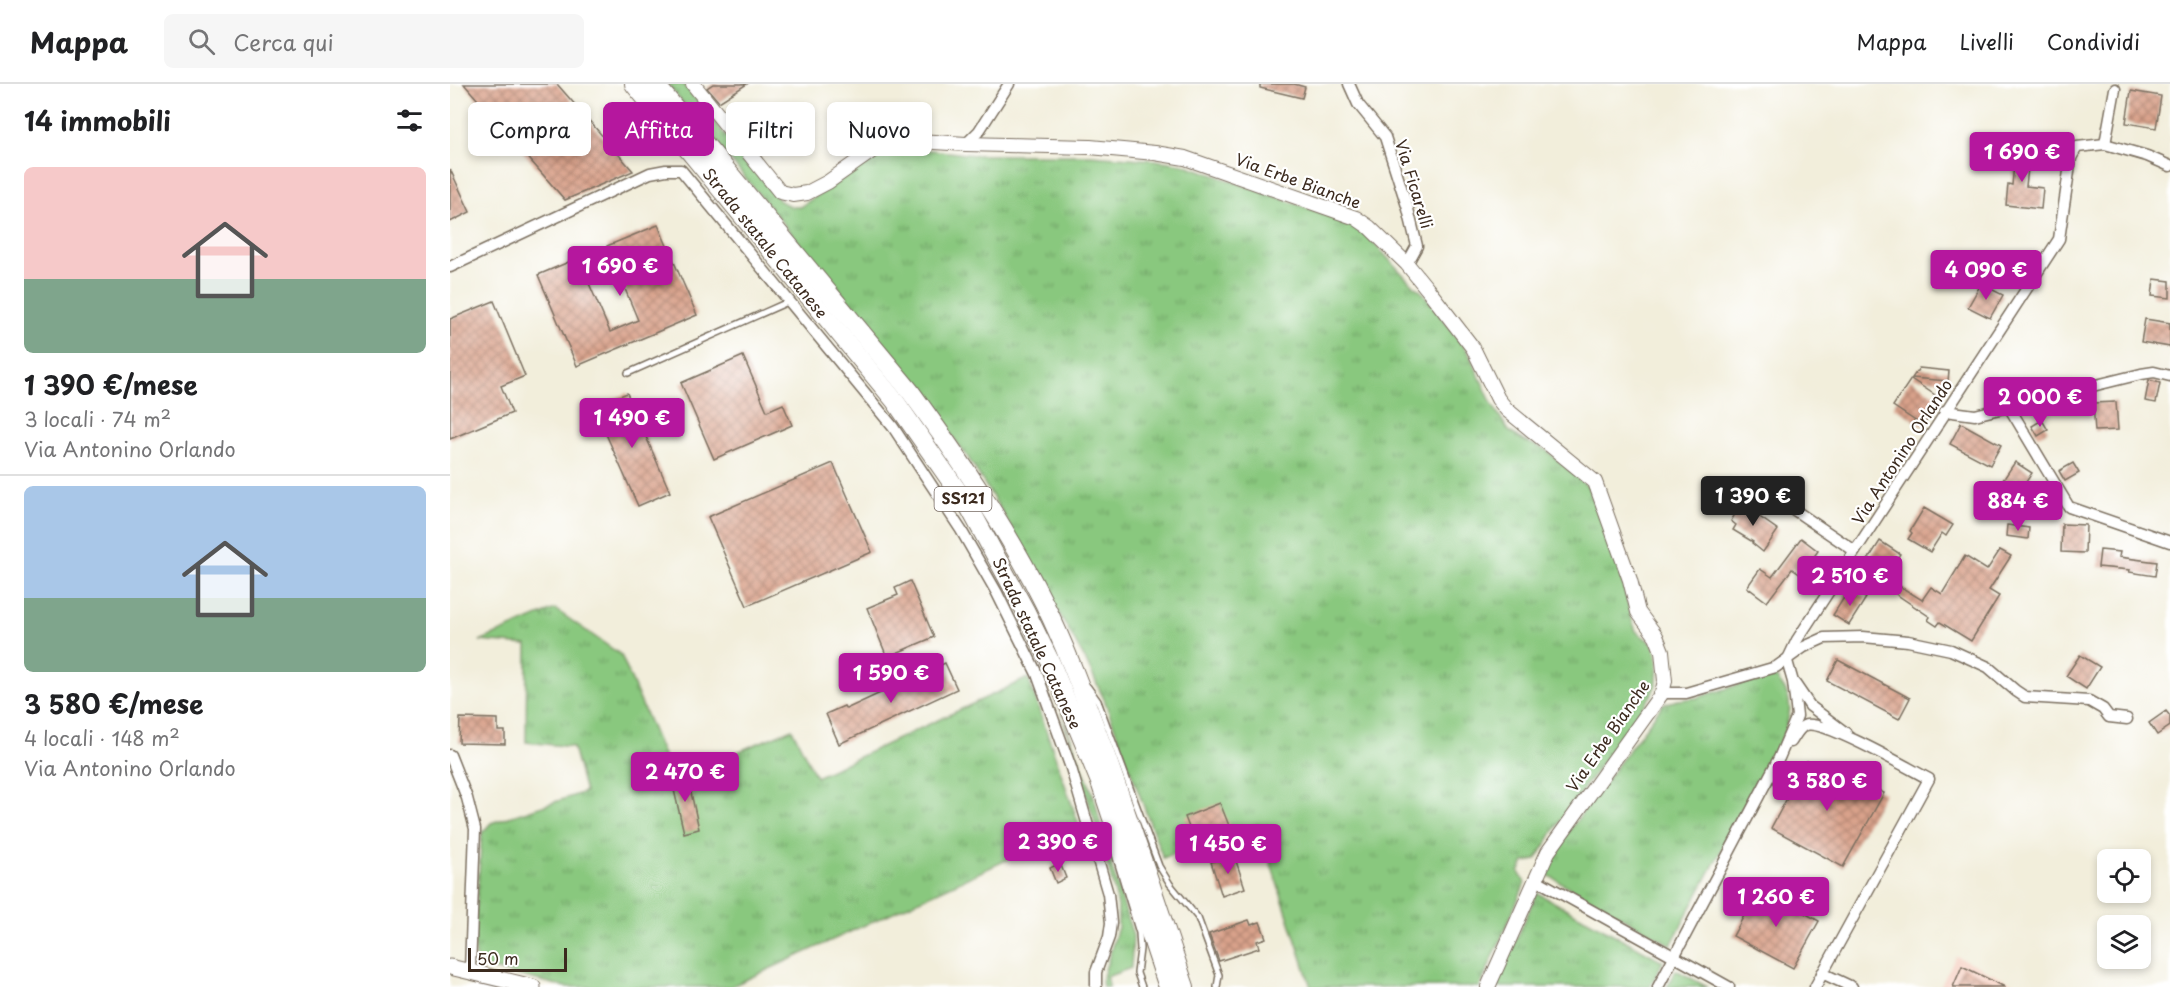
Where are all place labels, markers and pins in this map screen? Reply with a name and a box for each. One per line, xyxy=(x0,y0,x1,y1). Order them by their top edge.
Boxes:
pin: 1 690 € xyxy=(1967,132,2077,183)
pin: 1 690 € xyxy=(565,246,675,297)
pin: 4 090 € xyxy=(1931,250,2041,301)
pin: 2 000 € xyxy=(1985,377,2095,428)
pin: 1 490 € xyxy=(577,398,687,449)
pin: 1 390 € xyxy=(1698,476,1808,527)
pin: 884 € xyxy=(1976,481,2060,532)
pin: 2 510 € xyxy=(1795,556,1905,607)
pin: 1 590 € xyxy=(836,653,946,704)
pin: 2 470 € xyxy=(630,752,740,803)
pin: 3 580 € xyxy=(1772,761,1882,812)
pin: 2 390 € xyxy=(1003,822,1113,873)
pin: 1 450 € xyxy=(1173,824,1283,875)
pin: 1 260 € xyxy=(1721,877,1831,928)

